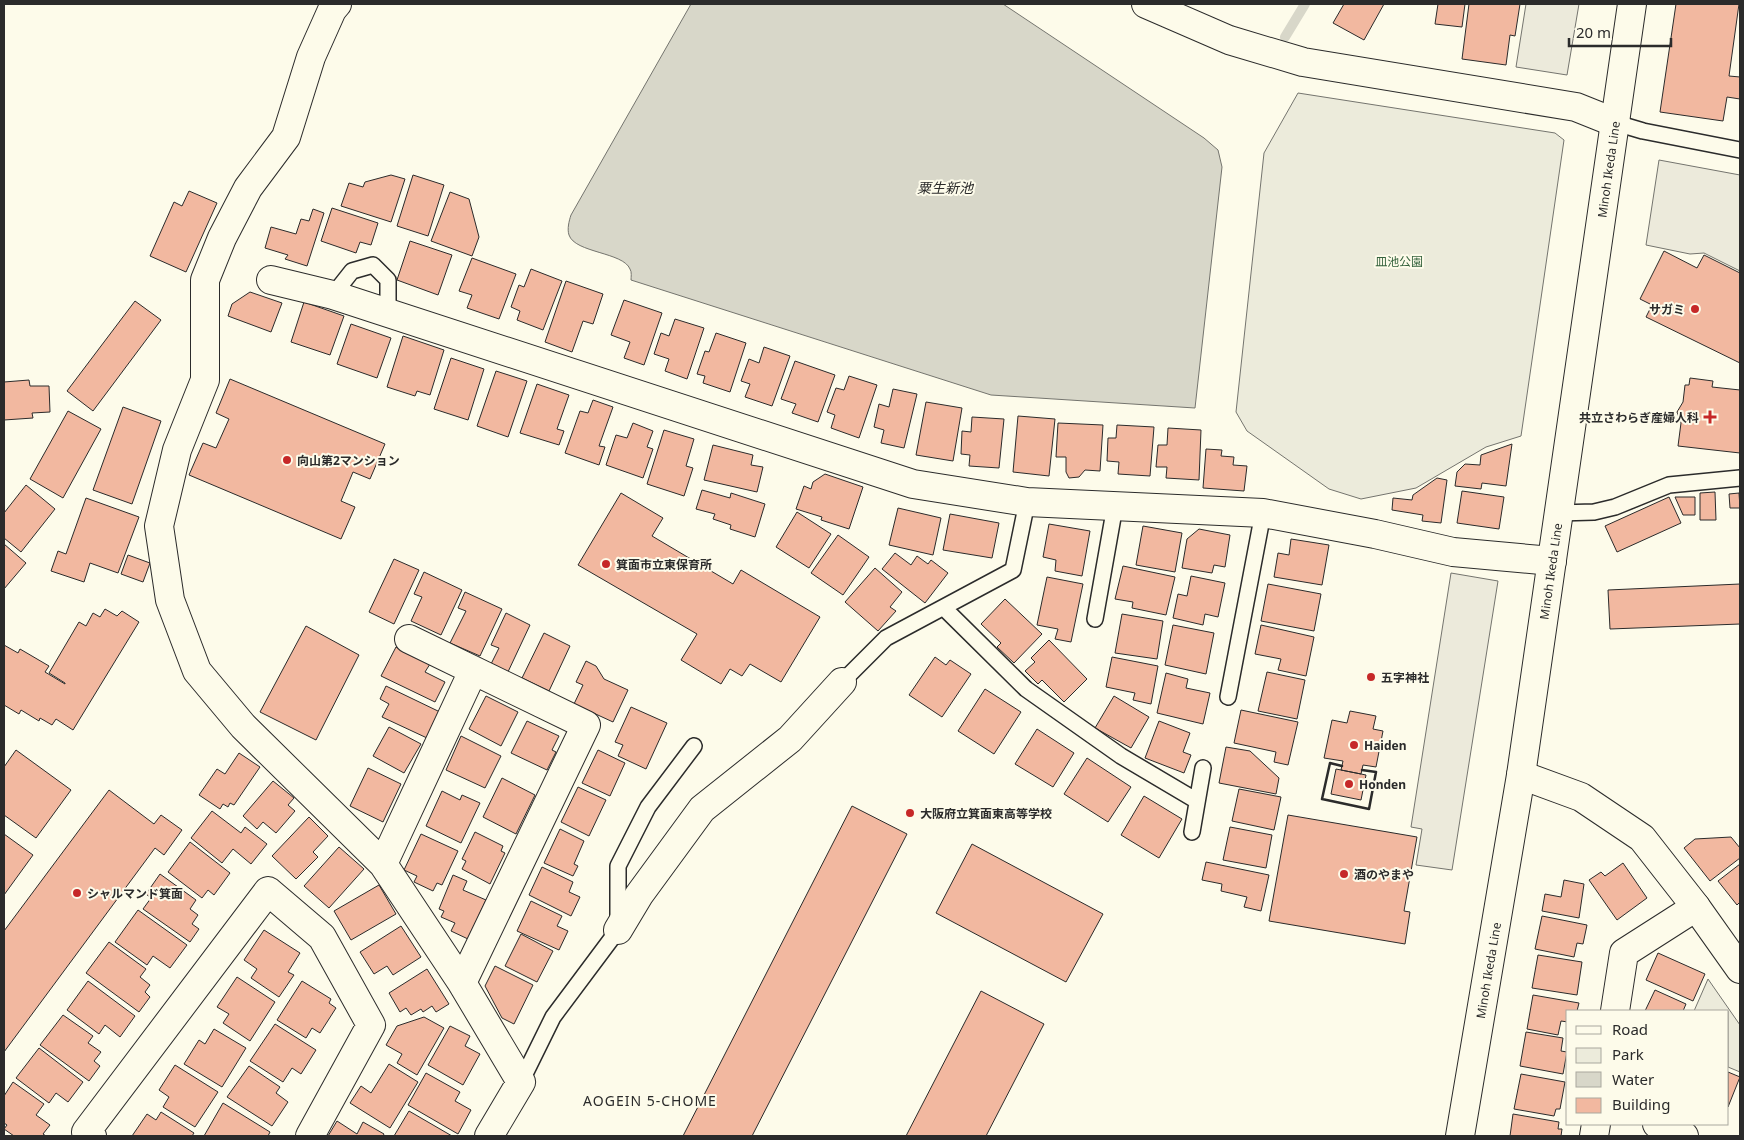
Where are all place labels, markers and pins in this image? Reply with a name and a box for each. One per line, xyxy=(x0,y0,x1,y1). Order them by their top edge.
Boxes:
place label: サガミ xyxy=(1649,301,1685,318)
marker: サガミ xyxy=(1689,303,1701,315)
place label: 共立さわらぎ産婦人科 xyxy=(1579,409,1699,426)
marker: 共立さわらぎ産婦人科 xyxy=(1703,410,1717,424)
place label: 向山第2マンション xyxy=(297,452,400,469)
marker: 向山第2マンション xyxy=(281,454,293,466)
place label: 箕面市立東保育所 xyxy=(616,556,712,573)
marker: 箕面市立東保育所 xyxy=(600,558,612,570)
place label: 五字神社 xyxy=(1381,669,1429,686)
marker: 五字神社 xyxy=(1365,671,1377,683)
place label: Haiden xyxy=(1364,737,1407,754)
marker: Haiden xyxy=(1348,739,1360,751)
place label: Honden xyxy=(1359,776,1406,793)
marker: Honden xyxy=(1343,778,1355,790)
place label: 大阪府立箕面東高等学校 xyxy=(920,805,1052,822)
marker: 大阪府立箕面東高等学校 xyxy=(904,807,916,819)
place label: 酒のやまや xyxy=(1354,866,1414,883)
marker: 酒のやまや xyxy=(1338,868,1350,880)
place label: シャルマンド箕面 xyxy=(87,885,183,902)
marker: シャルマンド箕面 xyxy=(71,887,83,899)

